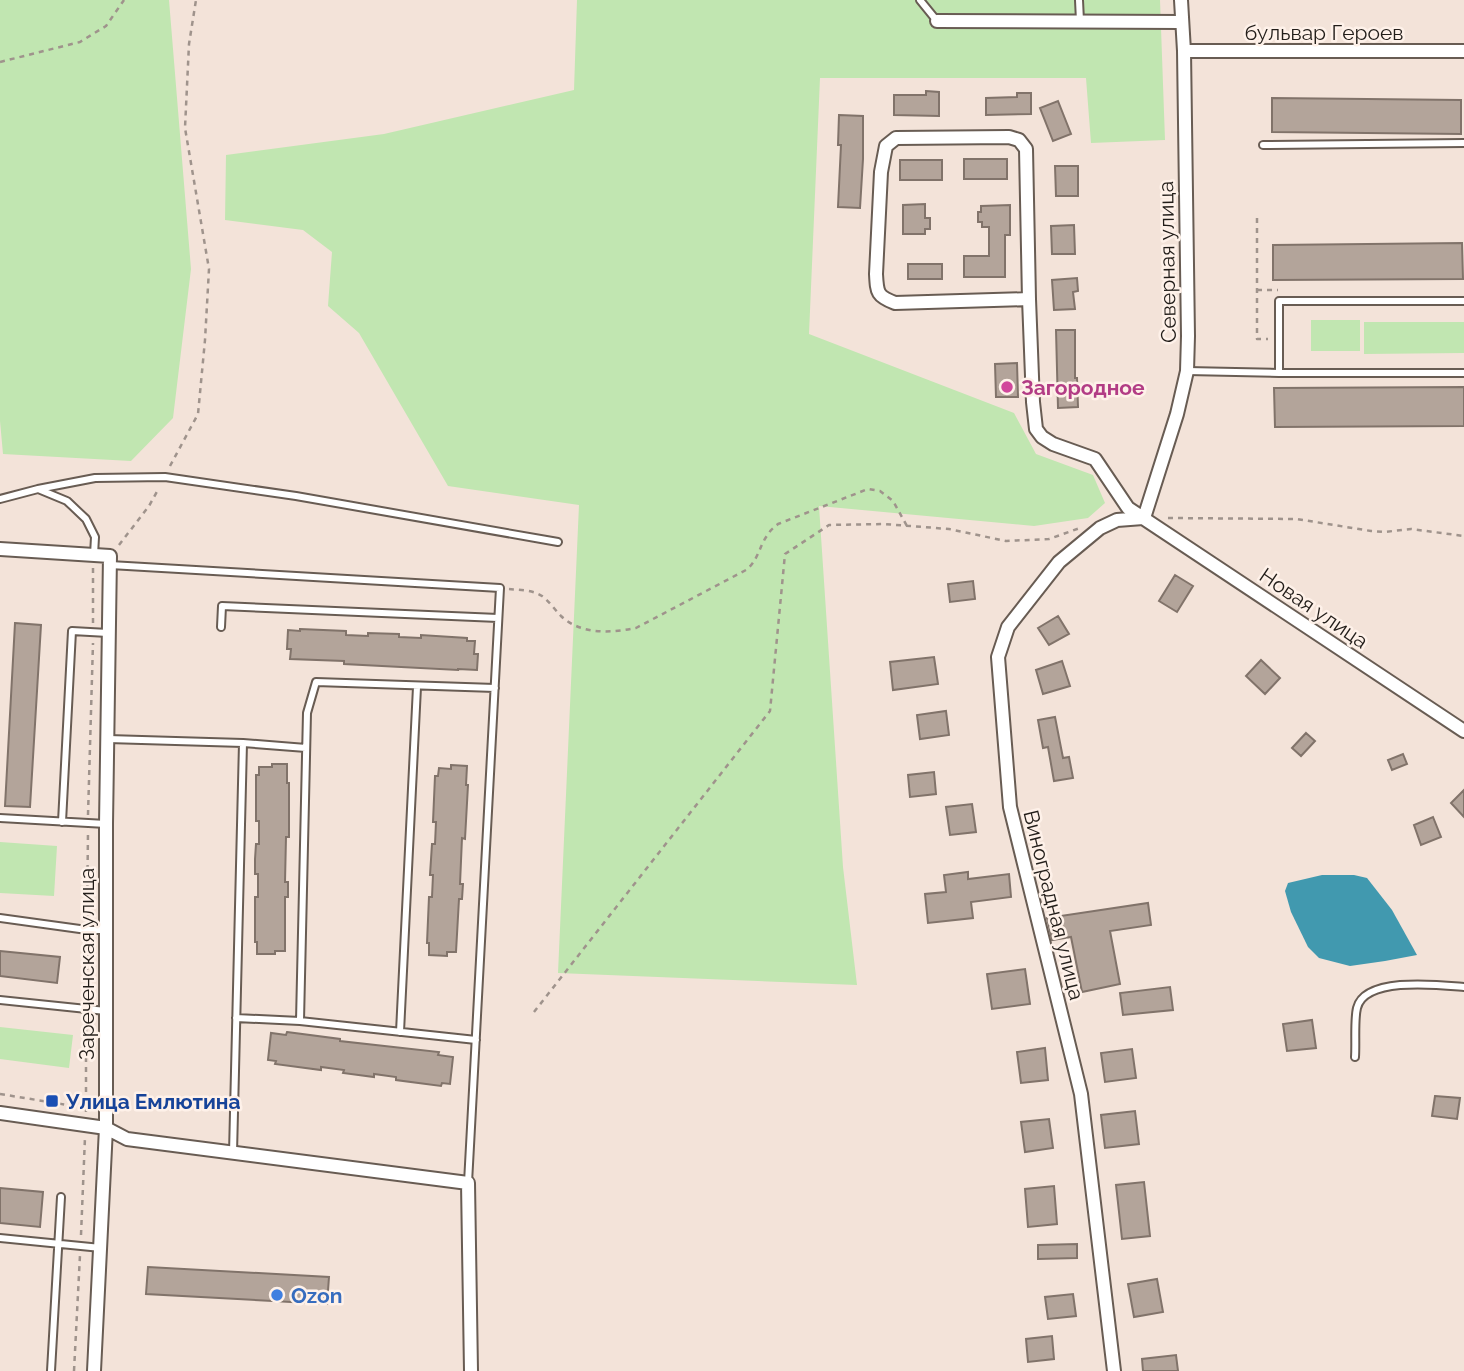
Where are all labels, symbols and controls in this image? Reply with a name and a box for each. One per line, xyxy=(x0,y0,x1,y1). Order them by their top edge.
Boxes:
street label: бульвар Героев xyxy=(1244,20,1404,45)
street label: Северная улица xyxy=(1153,181,1181,343)
place label: Загородное xyxy=(1021,375,1145,400)
marker: Загородное xyxy=(999,379,1015,395)
street label: Новая улица xyxy=(1255,563,1373,653)
street label: Виноградная улица xyxy=(1018,807,1090,1003)
street label: Зареченская улица xyxy=(74,868,99,1060)
place label: Улица Емлютина xyxy=(65,1089,241,1114)
marker: Улица Емлютина xyxy=(44,1093,60,1109)
place label: Ozon xyxy=(291,1283,342,1308)
marker: Ozon xyxy=(269,1287,285,1303)

